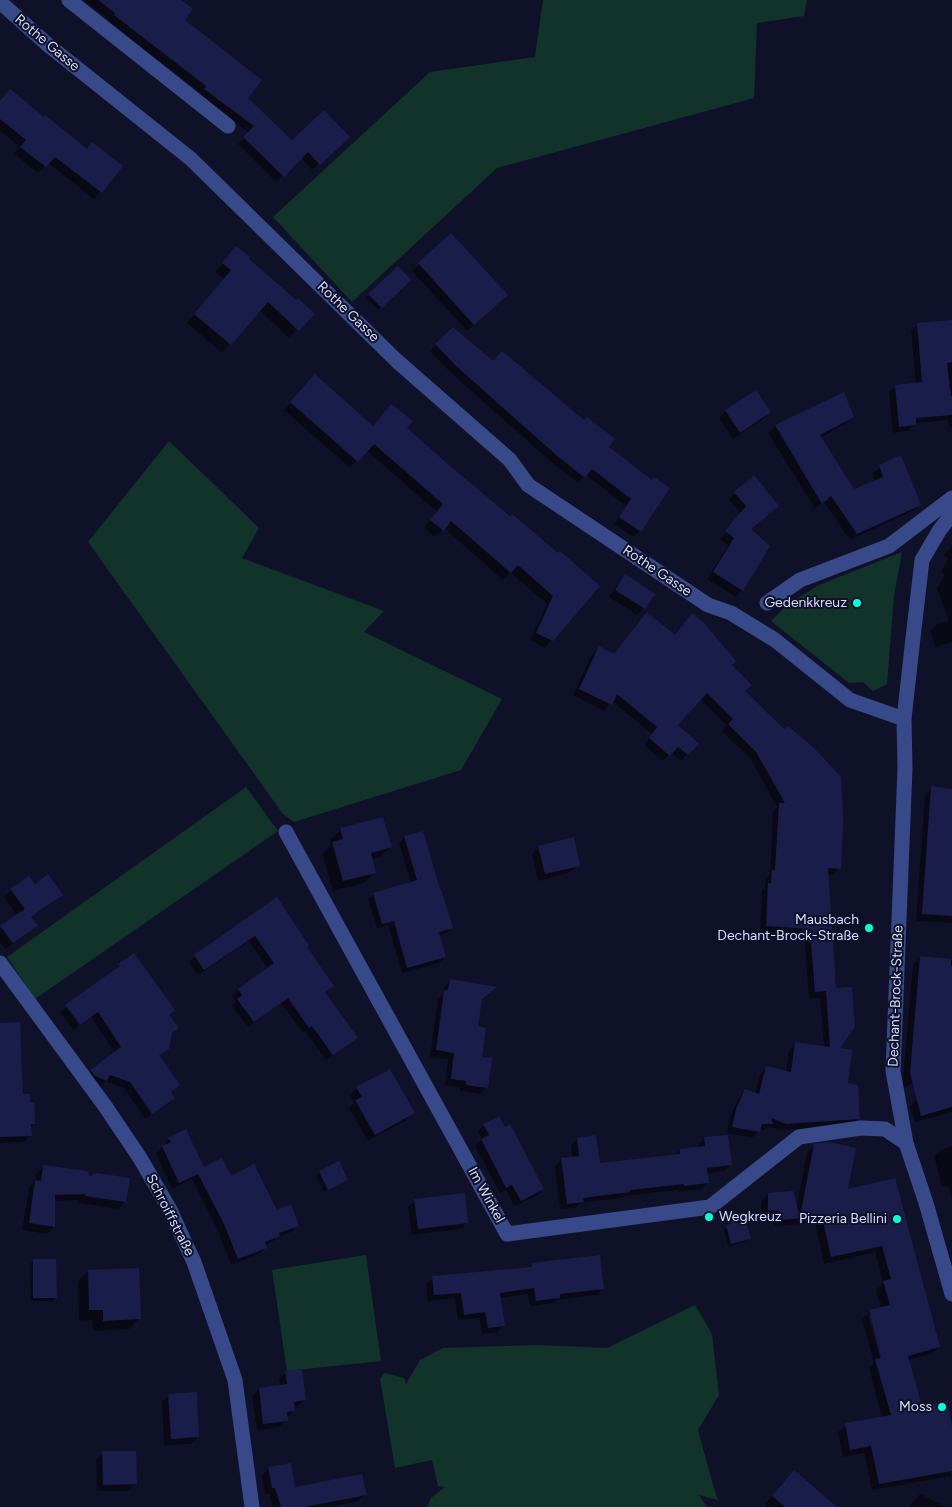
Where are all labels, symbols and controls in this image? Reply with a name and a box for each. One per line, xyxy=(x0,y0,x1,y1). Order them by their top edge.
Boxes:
street label: Rothe Gasse xyxy=(11,11,83,75)
street label: Rothe Gasse xyxy=(314,278,382,346)
street label: Rothe Gasse xyxy=(619,542,695,600)
place label: Gedenkkreuz xyxy=(764,595,847,611)
marker: Gedenkkreuz xyxy=(851,597,863,609)
place label: Mausbach Dechant-Brock-Straße xyxy=(717,912,859,944)
marker: Mausbach Dechant-Brock-Straße xyxy=(863,922,875,934)
street label: Dechant-Brock-Straße xyxy=(885,925,907,1067)
street label: Im Winkel xyxy=(464,1164,508,1226)
street label: Schroiffstraße xyxy=(142,1171,198,1259)
place label: Wegkreuz xyxy=(719,1209,782,1225)
marker: Wegkreuz xyxy=(703,1211,715,1223)
place label: Pizzeria Bellini xyxy=(799,1211,887,1227)
marker: Pizzeria Bellini xyxy=(891,1213,903,1225)
place label: Moss xyxy=(899,1399,932,1415)
marker: Moss xyxy=(936,1401,948,1413)

